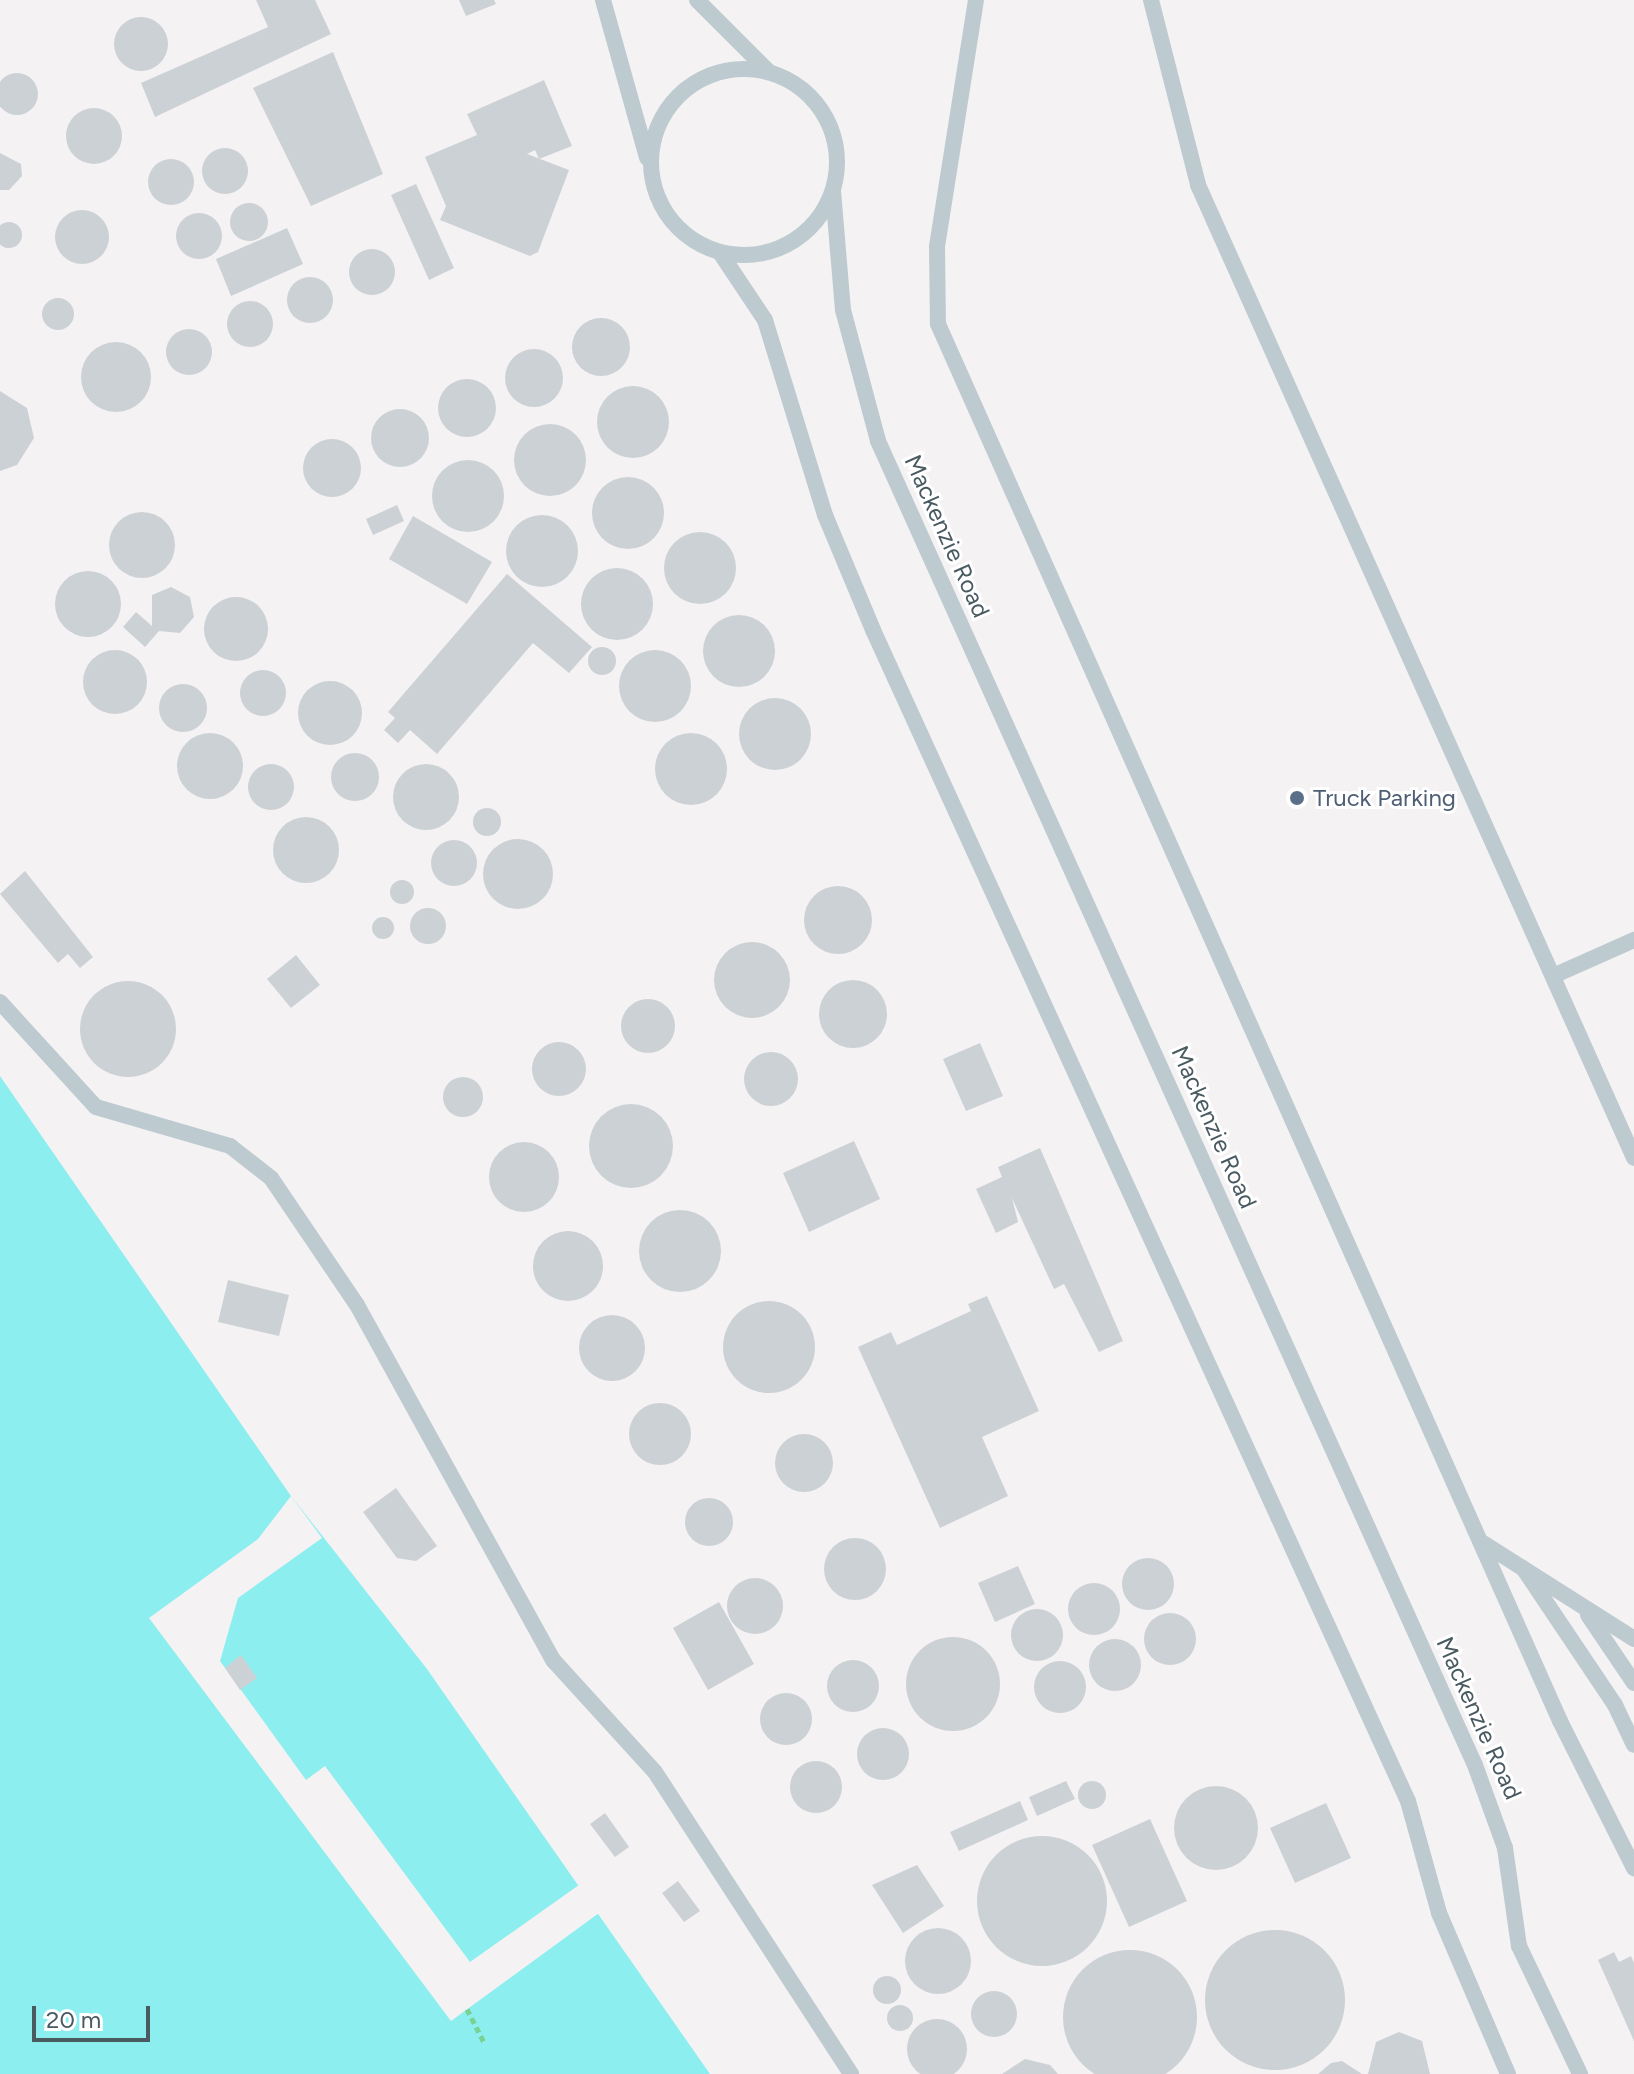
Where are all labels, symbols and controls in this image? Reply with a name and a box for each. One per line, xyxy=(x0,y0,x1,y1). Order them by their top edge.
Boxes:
street label: Mackenzie Road xyxy=(898,450,996,622)
place label: Truck Parking xyxy=(1313,784,1456,812)
marker: Truck Parking xyxy=(1288,789,1306,807)
street label: Mackenzie Road xyxy=(1165,1041,1263,1213)
street label: Mackenzie Road xyxy=(1430,1632,1528,1804)
scale bar xyxy=(36,1990,154,2040)
text: 20 m xyxy=(46,2005,101,2034)

